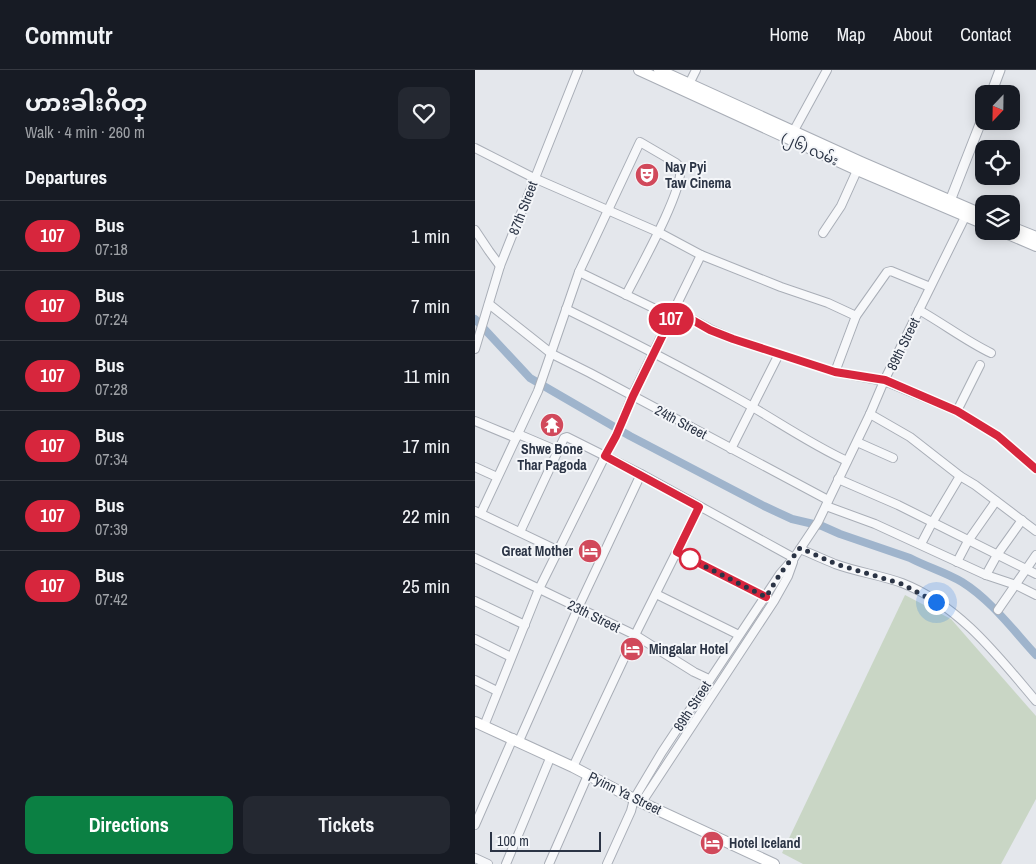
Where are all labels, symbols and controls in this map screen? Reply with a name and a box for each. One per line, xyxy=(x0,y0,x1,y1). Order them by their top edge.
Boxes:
text: Commutr xyxy=(25,19,112,51)
text: Home xyxy=(769,22,809,47)
text: Map xyxy=(837,22,866,47)
text: About xyxy=(894,22,932,47)
text: Contact xyxy=(960,22,1011,47)
north arrow xyxy=(975,85,1020,130)
map controls xyxy=(975,85,1020,240)
text: ဟားခါးဂိတ္ xyxy=(25,86,147,118)
button: heart xyxy=(398,87,450,139)
text: Walk · 4 min · 260 m xyxy=(25,121,145,143)
street label: (၂၆) လမ်း xyxy=(778,128,842,172)
button: locate xyxy=(975,140,1020,185)
place label: Nay Pyi Taw Cinema xyxy=(665,158,732,192)
theatre icon: Nay Pyi Taw Cinema xyxy=(634,162,660,188)
text: Departures xyxy=(25,164,107,190)
street label: 87th Street xyxy=(505,179,541,237)
button: layers xyxy=(975,195,1020,240)
text: Bus xyxy=(95,212,124,238)
text: 107 xyxy=(40,223,65,248)
text: 1 min xyxy=(411,223,450,249)
text: 07:18 xyxy=(95,238,128,260)
text: Bus xyxy=(95,282,124,308)
text: 107 xyxy=(40,293,65,318)
text: 7 min xyxy=(411,293,450,319)
line badge: 107 xyxy=(642,303,700,335)
text: 107 xyxy=(659,306,683,331)
text: 07:24 xyxy=(95,308,128,330)
street label: 89th Street xyxy=(883,315,923,373)
text: Bus xyxy=(95,352,124,378)
text: 107 xyxy=(40,363,65,388)
text: 11 min xyxy=(404,363,450,389)
text: 07:28 xyxy=(95,378,128,400)
street label: 24th Street xyxy=(652,401,710,443)
temple icon: Shwe Bone Thar Pagoda xyxy=(539,412,565,438)
text: Bus xyxy=(95,422,124,448)
text: 107 xyxy=(40,433,65,458)
text: 17 min xyxy=(402,433,450,459)
place label: Shwe Bone Thar Pagoda xyxy=(517,440,587,474)
text: 07:34 xyxy=(95,448,128,470)
text: Bus xyxy=(95,492,124,518)
text: 107 xyxy=(40,503,65,528)
text: 22 min xyxy=(402,503,450,529)
text: 07:39 xyxy=(95,518,128,540)
hotel icon: Great Mother xyxy=(577,538,603,564)
place label: Great Mother xyxy=(502,542,574,560)
unlabelled marker xyxy=(679,548,701,570)
text: Bus xyxy=(95,562,124,588)
text: 107 xyxy=(40,573,65,598)
text: 25 min xyxy=(402,573,450,599)
text: 07:42 xyxy=(95,588,128,610)
your location xyxy=(924,590,949,615)
street label: 23th Street xyxy=(565,596,623,636)
hotel icon: Mingalar Hotel xyxy=(619,636,645,662)
place label: Mingalar Hotel xyxy=(649,640,728,658)
street label: 89th Street xyxy=(669,678,715,734)
street label: Pyinn Ya Street xyxy=(585,768,665,818)
button: Directions xyxy=(25,796,233,854)
button: Tickets xyxy=(243,796,450,854)
scale bar xyxy=(490,829,601,852)
hotel icon: Hotel Iceland xyxy=(699,830,725,856)
text: 100 m xyxy=(497,832,529,850)
place label: Hotel Iceland xyxy=(729,834,800,852)

